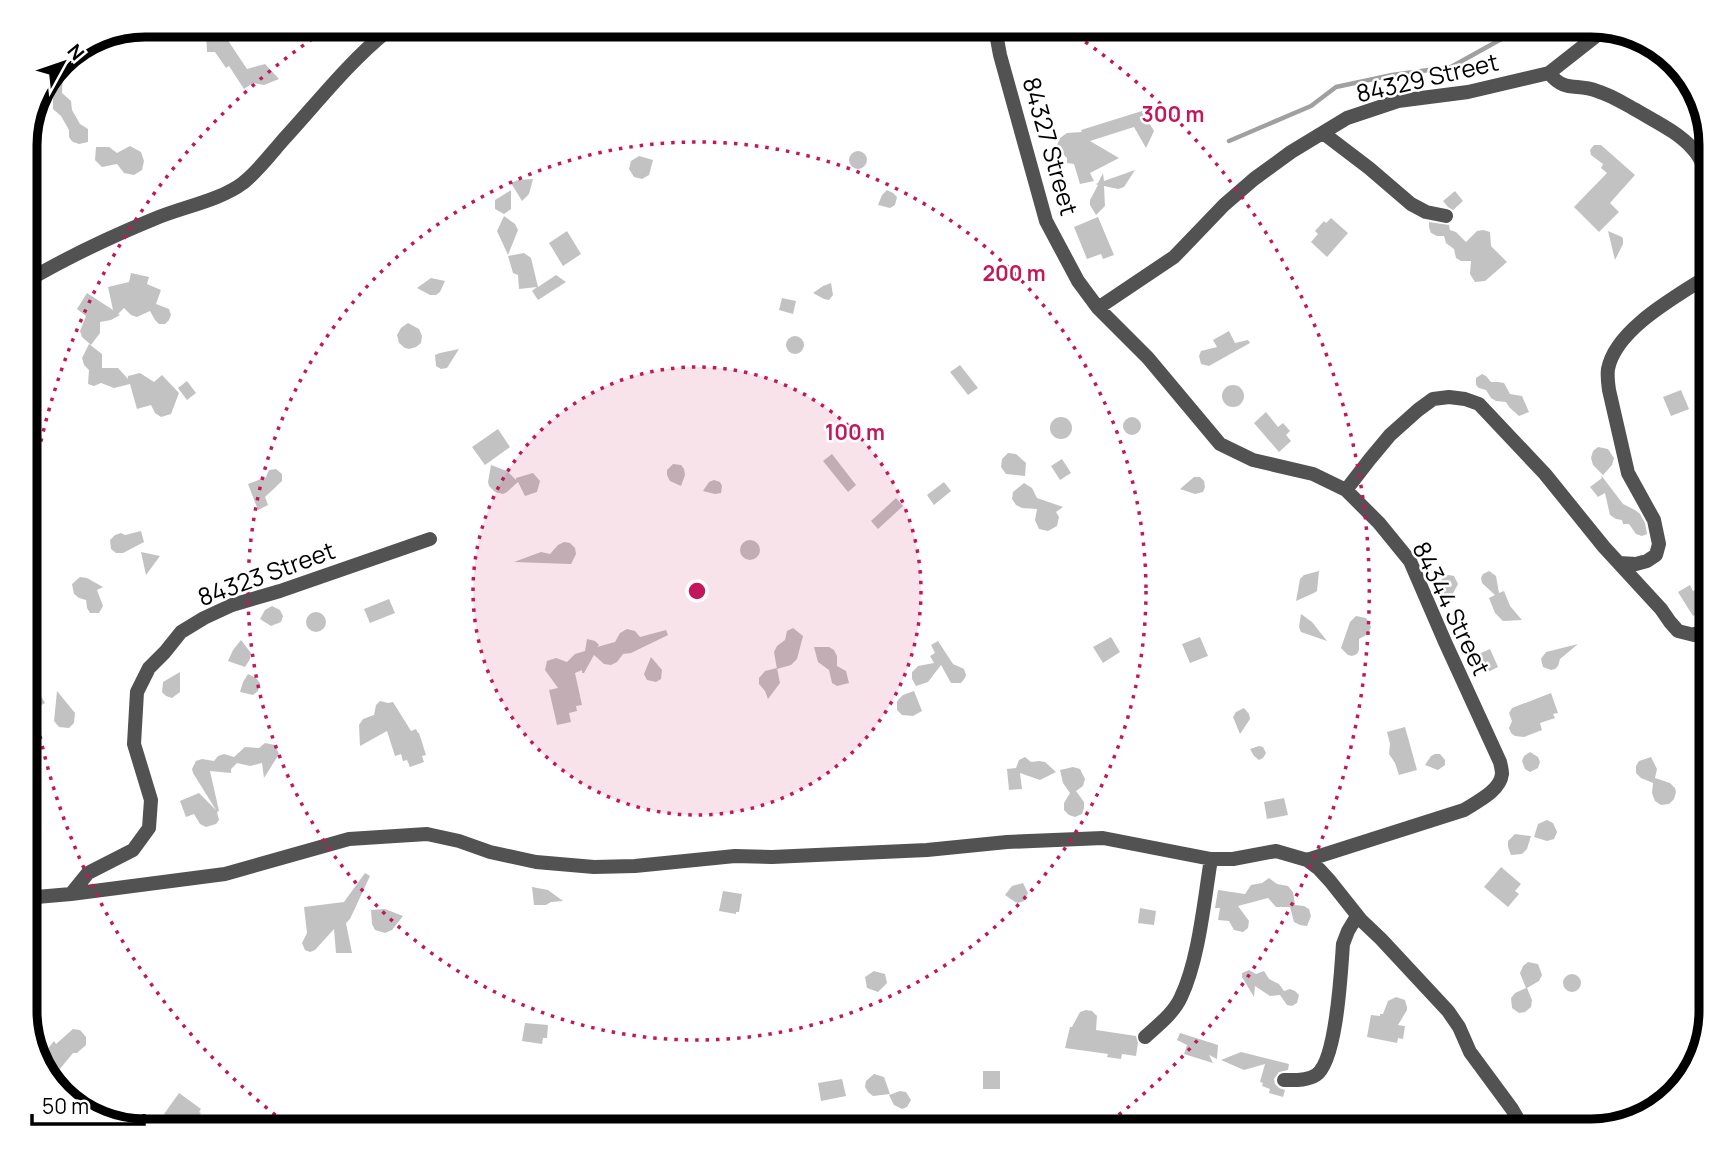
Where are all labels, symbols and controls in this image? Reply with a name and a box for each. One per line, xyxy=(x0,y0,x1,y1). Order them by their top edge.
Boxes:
north arrow xyxy=(28,28,98,98)
text: N xyxy=(62,38,90,66)
street label: 84329 Street xyxy=(1353,45,1501,109)
street label: 84327 Street xyxy=(1016,73,1086,219)
text: 300 m xyxy=(1142,100,1204,128)
text: 200 m xyxy=(982,259,1046,287)
text: 100 m xyxy=(825,418,885,446)
street label: 84323 Street xyxy=(193,533,339,613)
street label: 84344 Street xyxy=(1405,536,1499,680)
centre of rings xyxy=(685,579,709,603)
scale bar xyxy=(32,1082,144,1126)
text: 50 m xyxy=(42,1092,89,1120)

